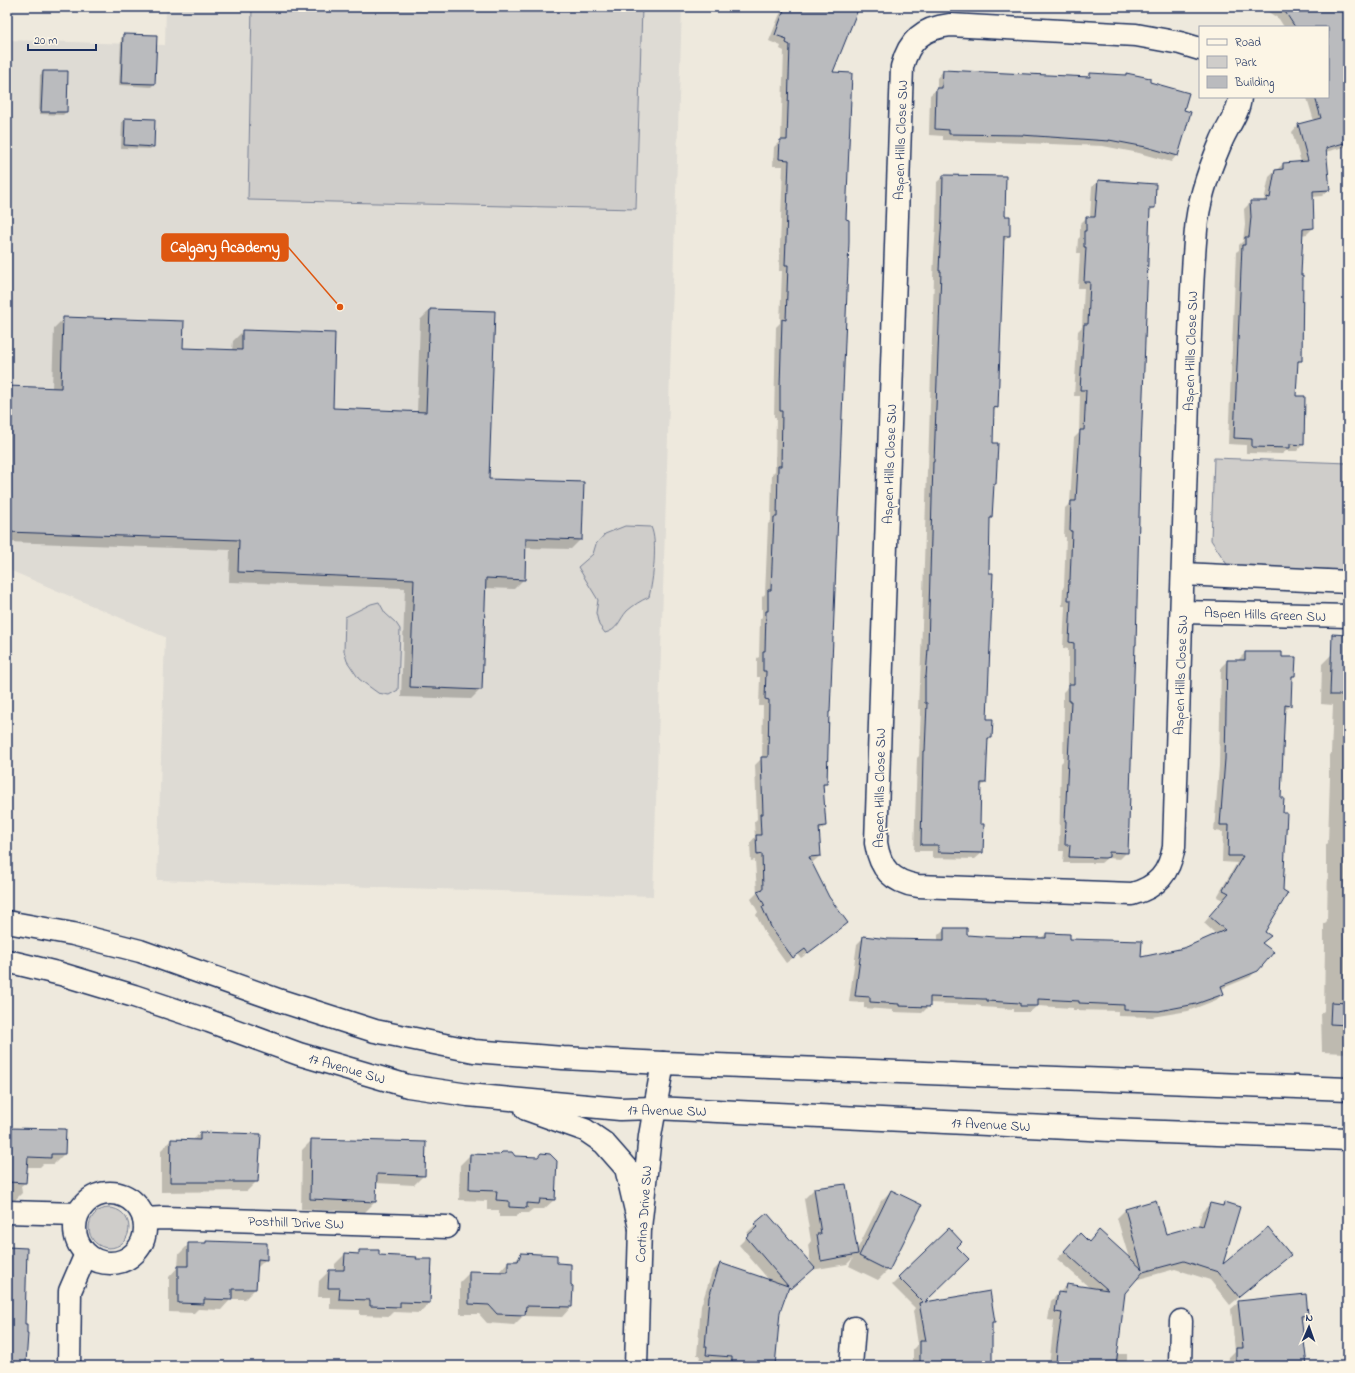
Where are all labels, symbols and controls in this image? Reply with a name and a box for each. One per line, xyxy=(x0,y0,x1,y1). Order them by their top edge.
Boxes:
scale bar xyxy=(28,26,96,52)
legend xyxy=(1199,26,1329,98)
text: 20 m xyxy=(34,32,57,50)
text: Road xyxy=(1235,34,1261,52)
text: Park xyxy=(1235,54,1257,72)
text: Building xyxy=(1234,74,1274,93)
street label: Aspen Hills Close SW xyxy=(889,80,914,200)
callout: Calgary Academy xyxy=(162,234,288,261)
text: Calgary Academy xyxy=(170,237,280,261)
street label: Aspen Hills Close SW xyxy=(1179,291,1204,411)
street label: Aspen Hills Close SW xyxy=(878,404,903,524)
street label: Aspen Hills Green SW xyxy=(1204,603,1326,628)
street label: Aspen Hills Close SW xyxy=(1169,615,1194,735)
street label: Aspen Hills Close SW xyxy=(869,728,892,848)
street label: 17 Avenue SW xyxy=(306,1048,388,1090)
street label: 17 Avenue SW xyxy=(627,1100,707,1123)
street label: 17 Avenue SW xyxy=(951,1113,1031,1138)
street label: Cortina Drive SW xyxy=(631,1165,658,1263)
street label: Posthill Drive SW xyxy=(247,1211,345,1236)
north arrow xyxy=(1289,1307,1329,1347)
text: N xyxy=(1305,1310,1313,1326)

